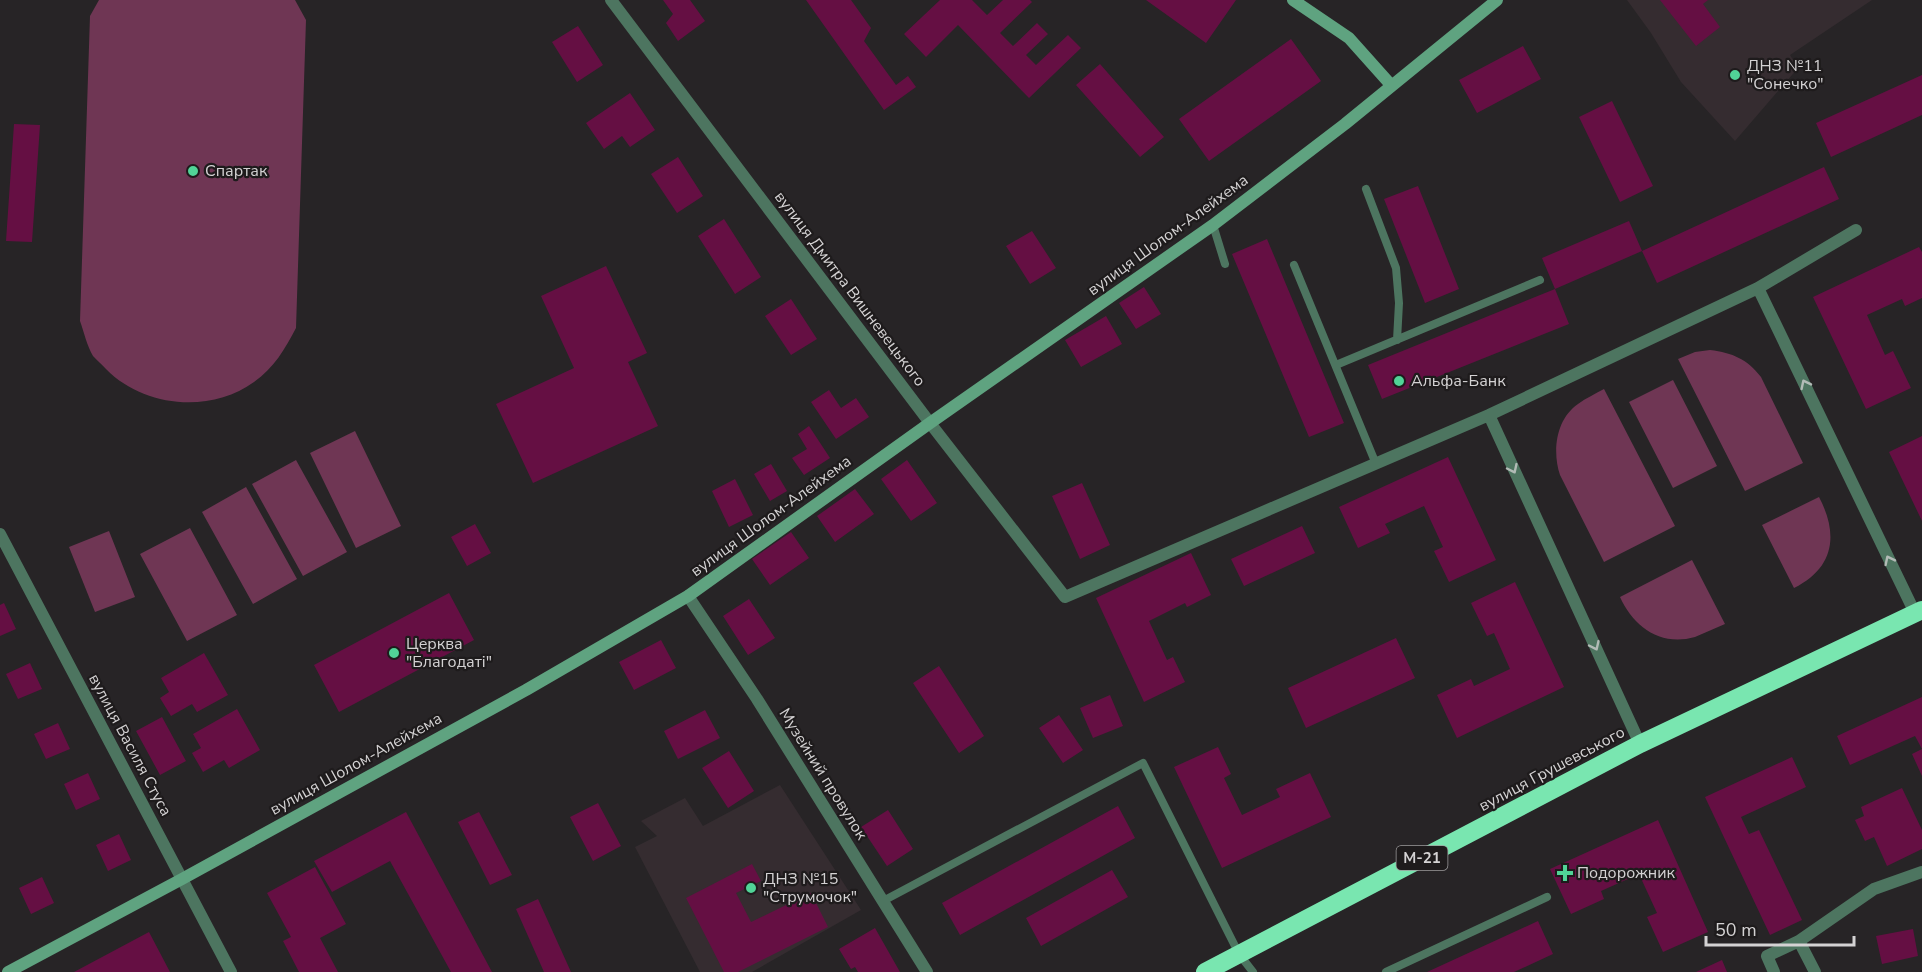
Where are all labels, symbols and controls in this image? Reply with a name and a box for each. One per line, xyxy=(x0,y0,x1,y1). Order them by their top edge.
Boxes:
place label: ДНЗ №11 "Сонечко" xyxy=(1747,55,1824,95)
marker: ДНЗ №11 "Сонечко" xyxy=(1728,68,1742,82)
place label: Спартак xyxy=(205,160,268,182)
marker: Спартак xyxy=(186,164,200,178)
street label: вулиця Шолом-Алейхема xyxy=(1083,169,1253,301)
street label: вулиця Дмитра Вишневецького xyxy=(769,187,931,391)
place label: Альфа-Банк xyxy=(1411,370,1506,392)
marker: Альфа-Банк xyxy=(1392,374,1406,388)
one-way arrow xyxy=(1800,380,1812,391)
street label: вулиця Шолом-Алейхема xyxy=(686,450,856,582)
one-way arrow xyxy=(1506,462,1518,473)
one-way arrow xyxy=(1885,555,1897,566)
place label: Церква "Благодаті" xyxy=(406,633,492,673)
one-way arrow xyxy=(1587,639,1599,650)
marker: Церква "Благодаті" xyxy=(387,646,401,660)
street label: вулиця Василя Стуса xyxy=(83,670,177,820)
street label: Музейний провулок xyxy=(774,704,873,845)
street label: вулиця Шолом-Алейхема xyxy=(266,707,446,821)
street label: вулиця Грушевського xyxy=(1475,721,1629,817)
road number: М-21 xyxy=(1396,846,1448,870)
place label: Подорожник xyxy=(1577,862,1676,884)
marker: Подорожник xyxy=(1558,866,1572,880)
place label: ДНЗ №15 "Струмочок" xyxy=(763,868,857,908)
marker: ДНЗ №15 "Струмочок" xyxy=(744,881,758,895)
scale bar xyxy=(1706,909,1854,947)
text: 50 m xyxy=(1715,918,1757,942)

